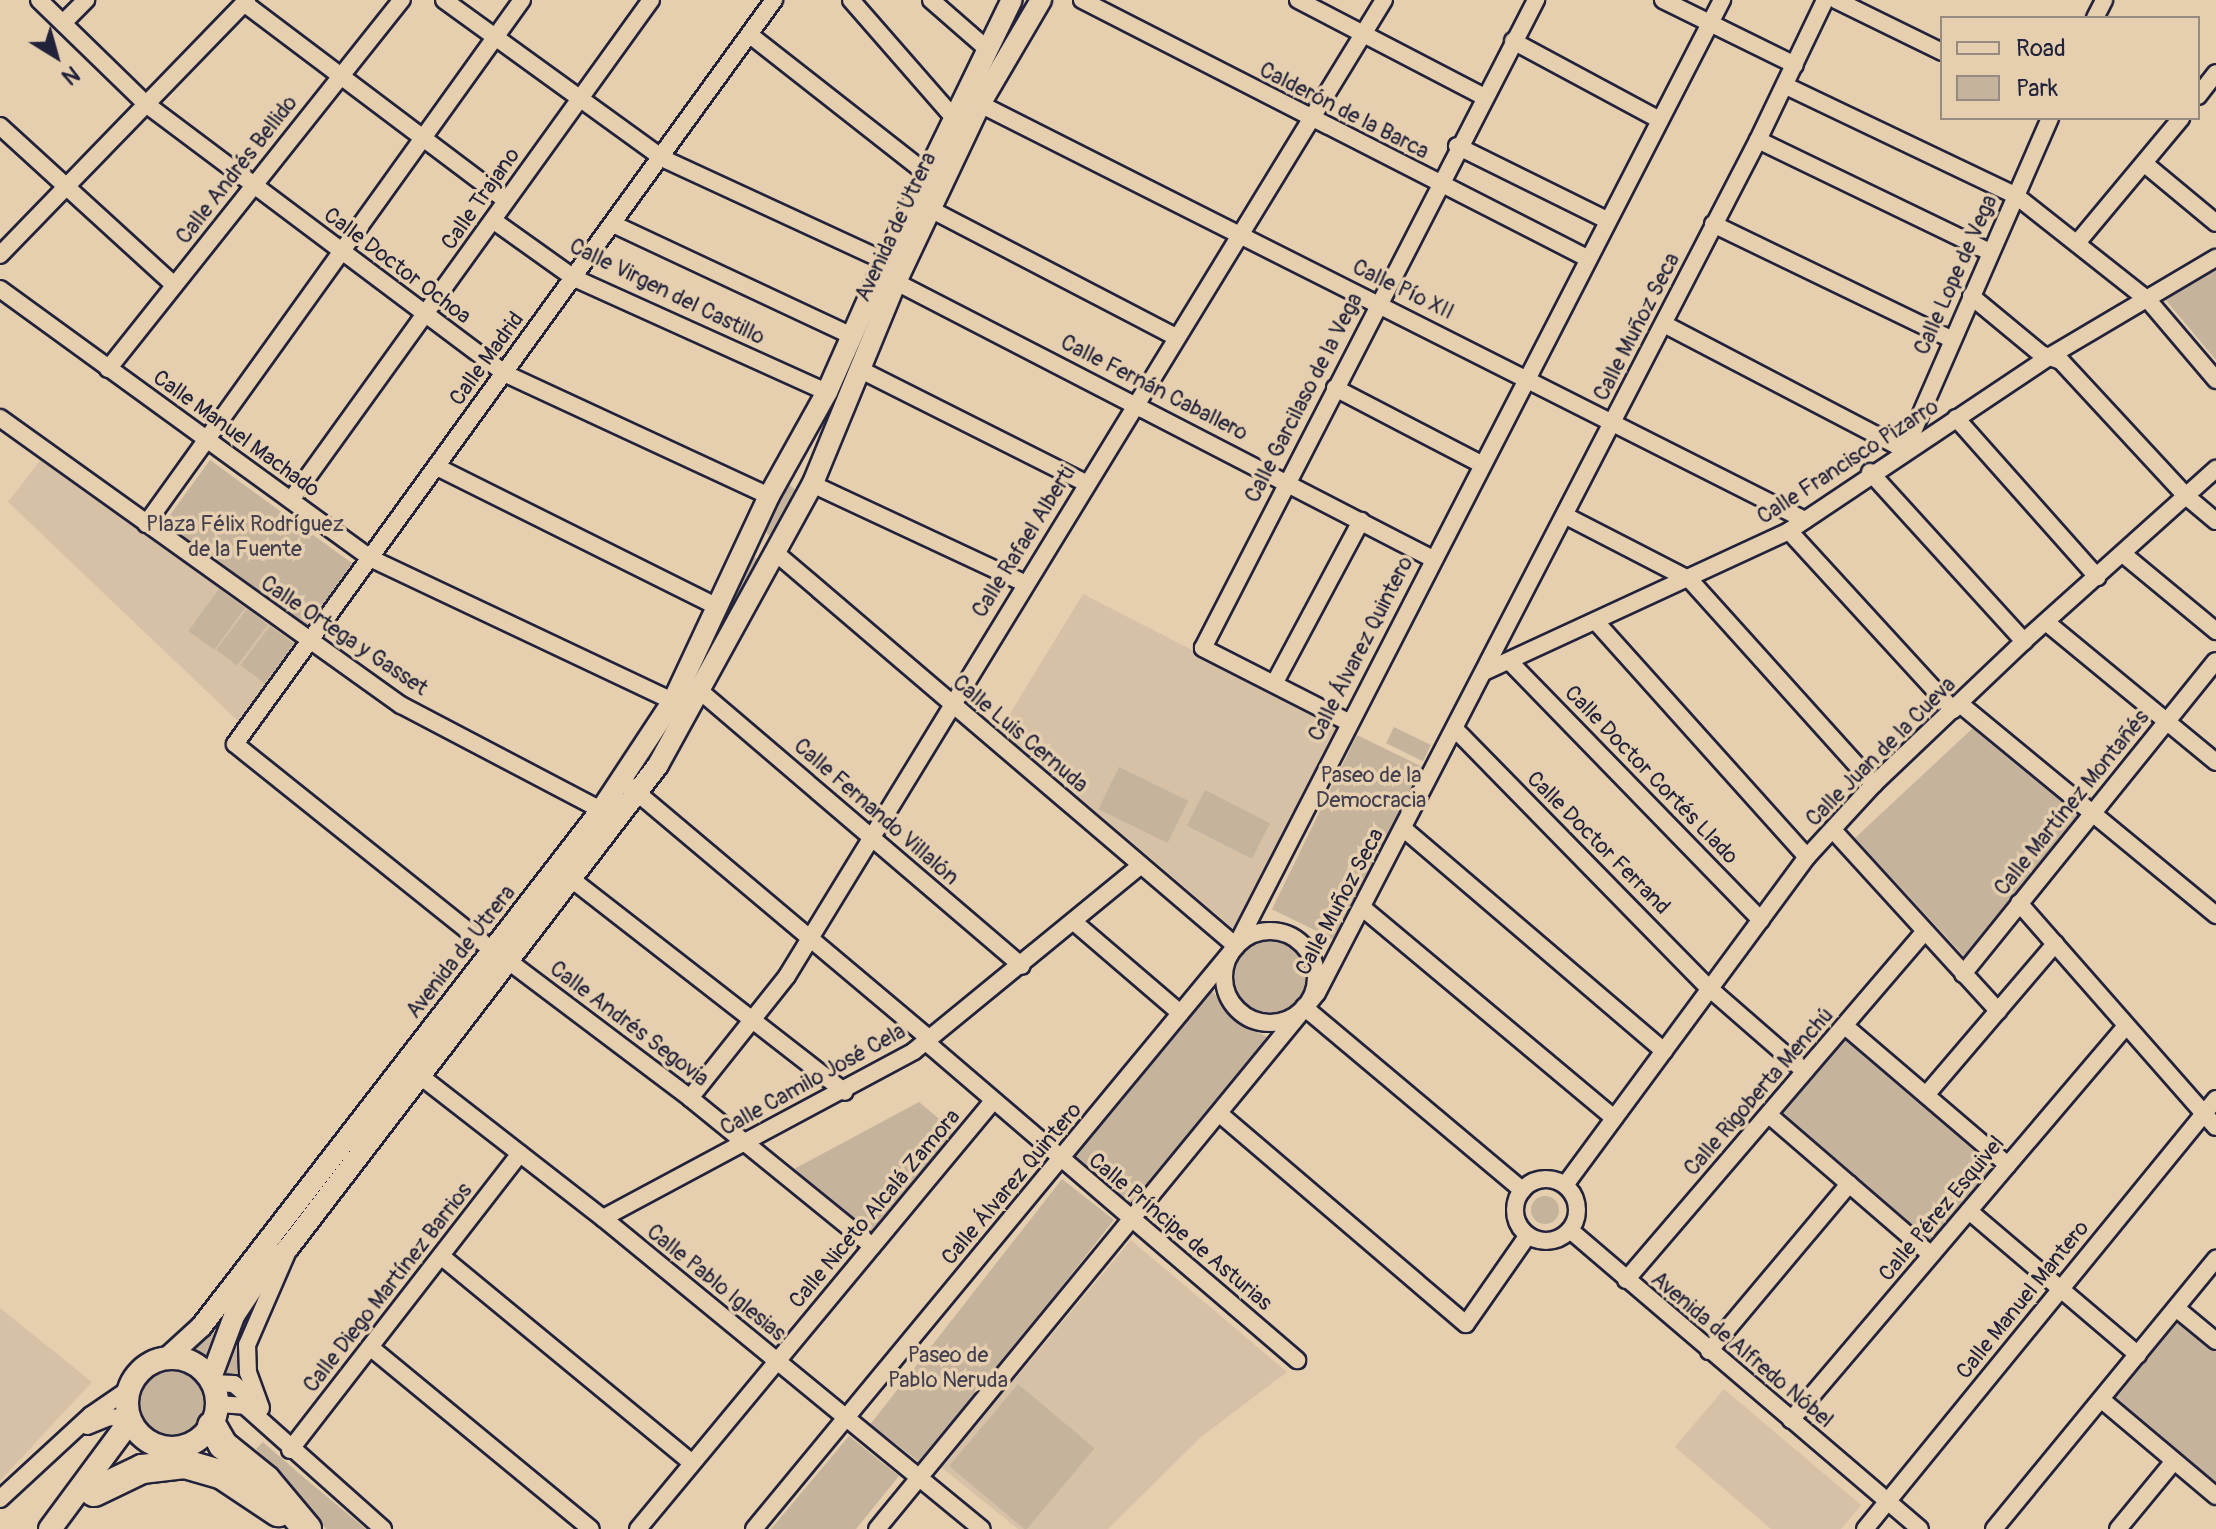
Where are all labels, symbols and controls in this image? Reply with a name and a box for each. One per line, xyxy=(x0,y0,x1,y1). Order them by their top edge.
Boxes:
north arrow xyxy=(16,16,96,96)
legend xyxy=(1940,16,2200,120)
text: Road xyxy=(2016,34,2066,63)
street label: Calderón de la Barca xyxy=(1255,57,1433,165)
text: N xyxy=(56,60,85,91)
text: Park xyxy=(2016,74,2058,103)
street label: Calle Andrés Bellido xyxy=(171,90,303,250)
street label: Calle Trajano xyxy=(436,143,526,255)
street label: Avenida de Utrera xyxy=(850,148,942,306)
street label: Calle Lope de Vega xyxy=(1909,191,2003,359)
street label: Calle Doctor Ochoa xyxy=(318,202,476,330)
street label: Calle Virgen del Castillo xyxy=(565,233,769,351)
street label: Calle Muñoz Seca xyxy=(1588,249,1686,405)
street label: Calle Pío XII xyxy=(1348,254,1458,326)
street label: Calle Garcilaso de la Vega xyxy=(1240,289,1368,507)
street label: Calle Madrid xyxy=(444,307,530,411)
street label: Calle Fernán Caballero xyxy=(1056,329,1252,447)
street label: Calle Manuel Machado xyxy=(147,365,325,503)
street label: Calle Francisco Pizarro xyxy=(1753,394,1943,530)
street label: Calle Rafael Alberti xyxy=(967,461,1081,623)
park label: Plaza Félix Rodríguez de la Fuente xyxy=(146,511,344,562)
street label: Calle Álvarez Quintero xyxy=(1303,552,1419,746)
street label: Calle Ortega y Gasset xyxy=(255,570,433,702)
street label: Calle Luis Cernuda xyxy=(947,670,1093,798)
street label: Calle Juan de la Cueva xyxy=(1801,672,1961,832)
street label: Calle Doctor Cortés Llado xyxy=(1559,680,1743,870)
street label: Calle Martínez Montañés xyxy=(1989,705,2155,901)
street label: Calle Fernando Villalón xyxy=(788,733,964,891)
park label: Paseo de la Democracia xyxy=(1316,762,1426,814)
street label: Calle Doctor Ferrand xyxy=(1521,766,1675,920)
street label: Calle Muñoz Seca xyxy=(1290,824,1390,980)
street label: Avenida de Utrera xyxy=(401,880,521,1024)
street label: Calle Andrés Segovia xyxy=(544,956,714,1092)
street label: Calle Rigoberta Menchú xyxy=(1679,1002,1839,1182)
street label: Calle Camilo José Cela xyxy=(716,1018,910,1142)
street label: Calle Álvarez Quintero xyxy=(936,1097,1088,1271)
street label: Calle Niceto Alcalá Zamora xyxy=(784,1104,966,1314)
street label: Calle Pérez Esquivel xyxy=(1874,1131,2010,1287)
street label: Calle Príncipe de Asturias xyxy=(1083,1147,1277,1317)
street label: Calle Diego Martínez Barrios xyxy=(298,1178,478,1398)
street label: Calle Manuel Mantero xyxy=(1951,1215,2095,1385)
street label: Calle Pablo Iglesias xyxy=(641,1219,791,1347)
street label: Avenida de Alfredo Nóbel xyxy=(1646,1266,1838,1434)
park label: Paseo de Pablo Neruda xyxy=(888,1342,1008,1394)

